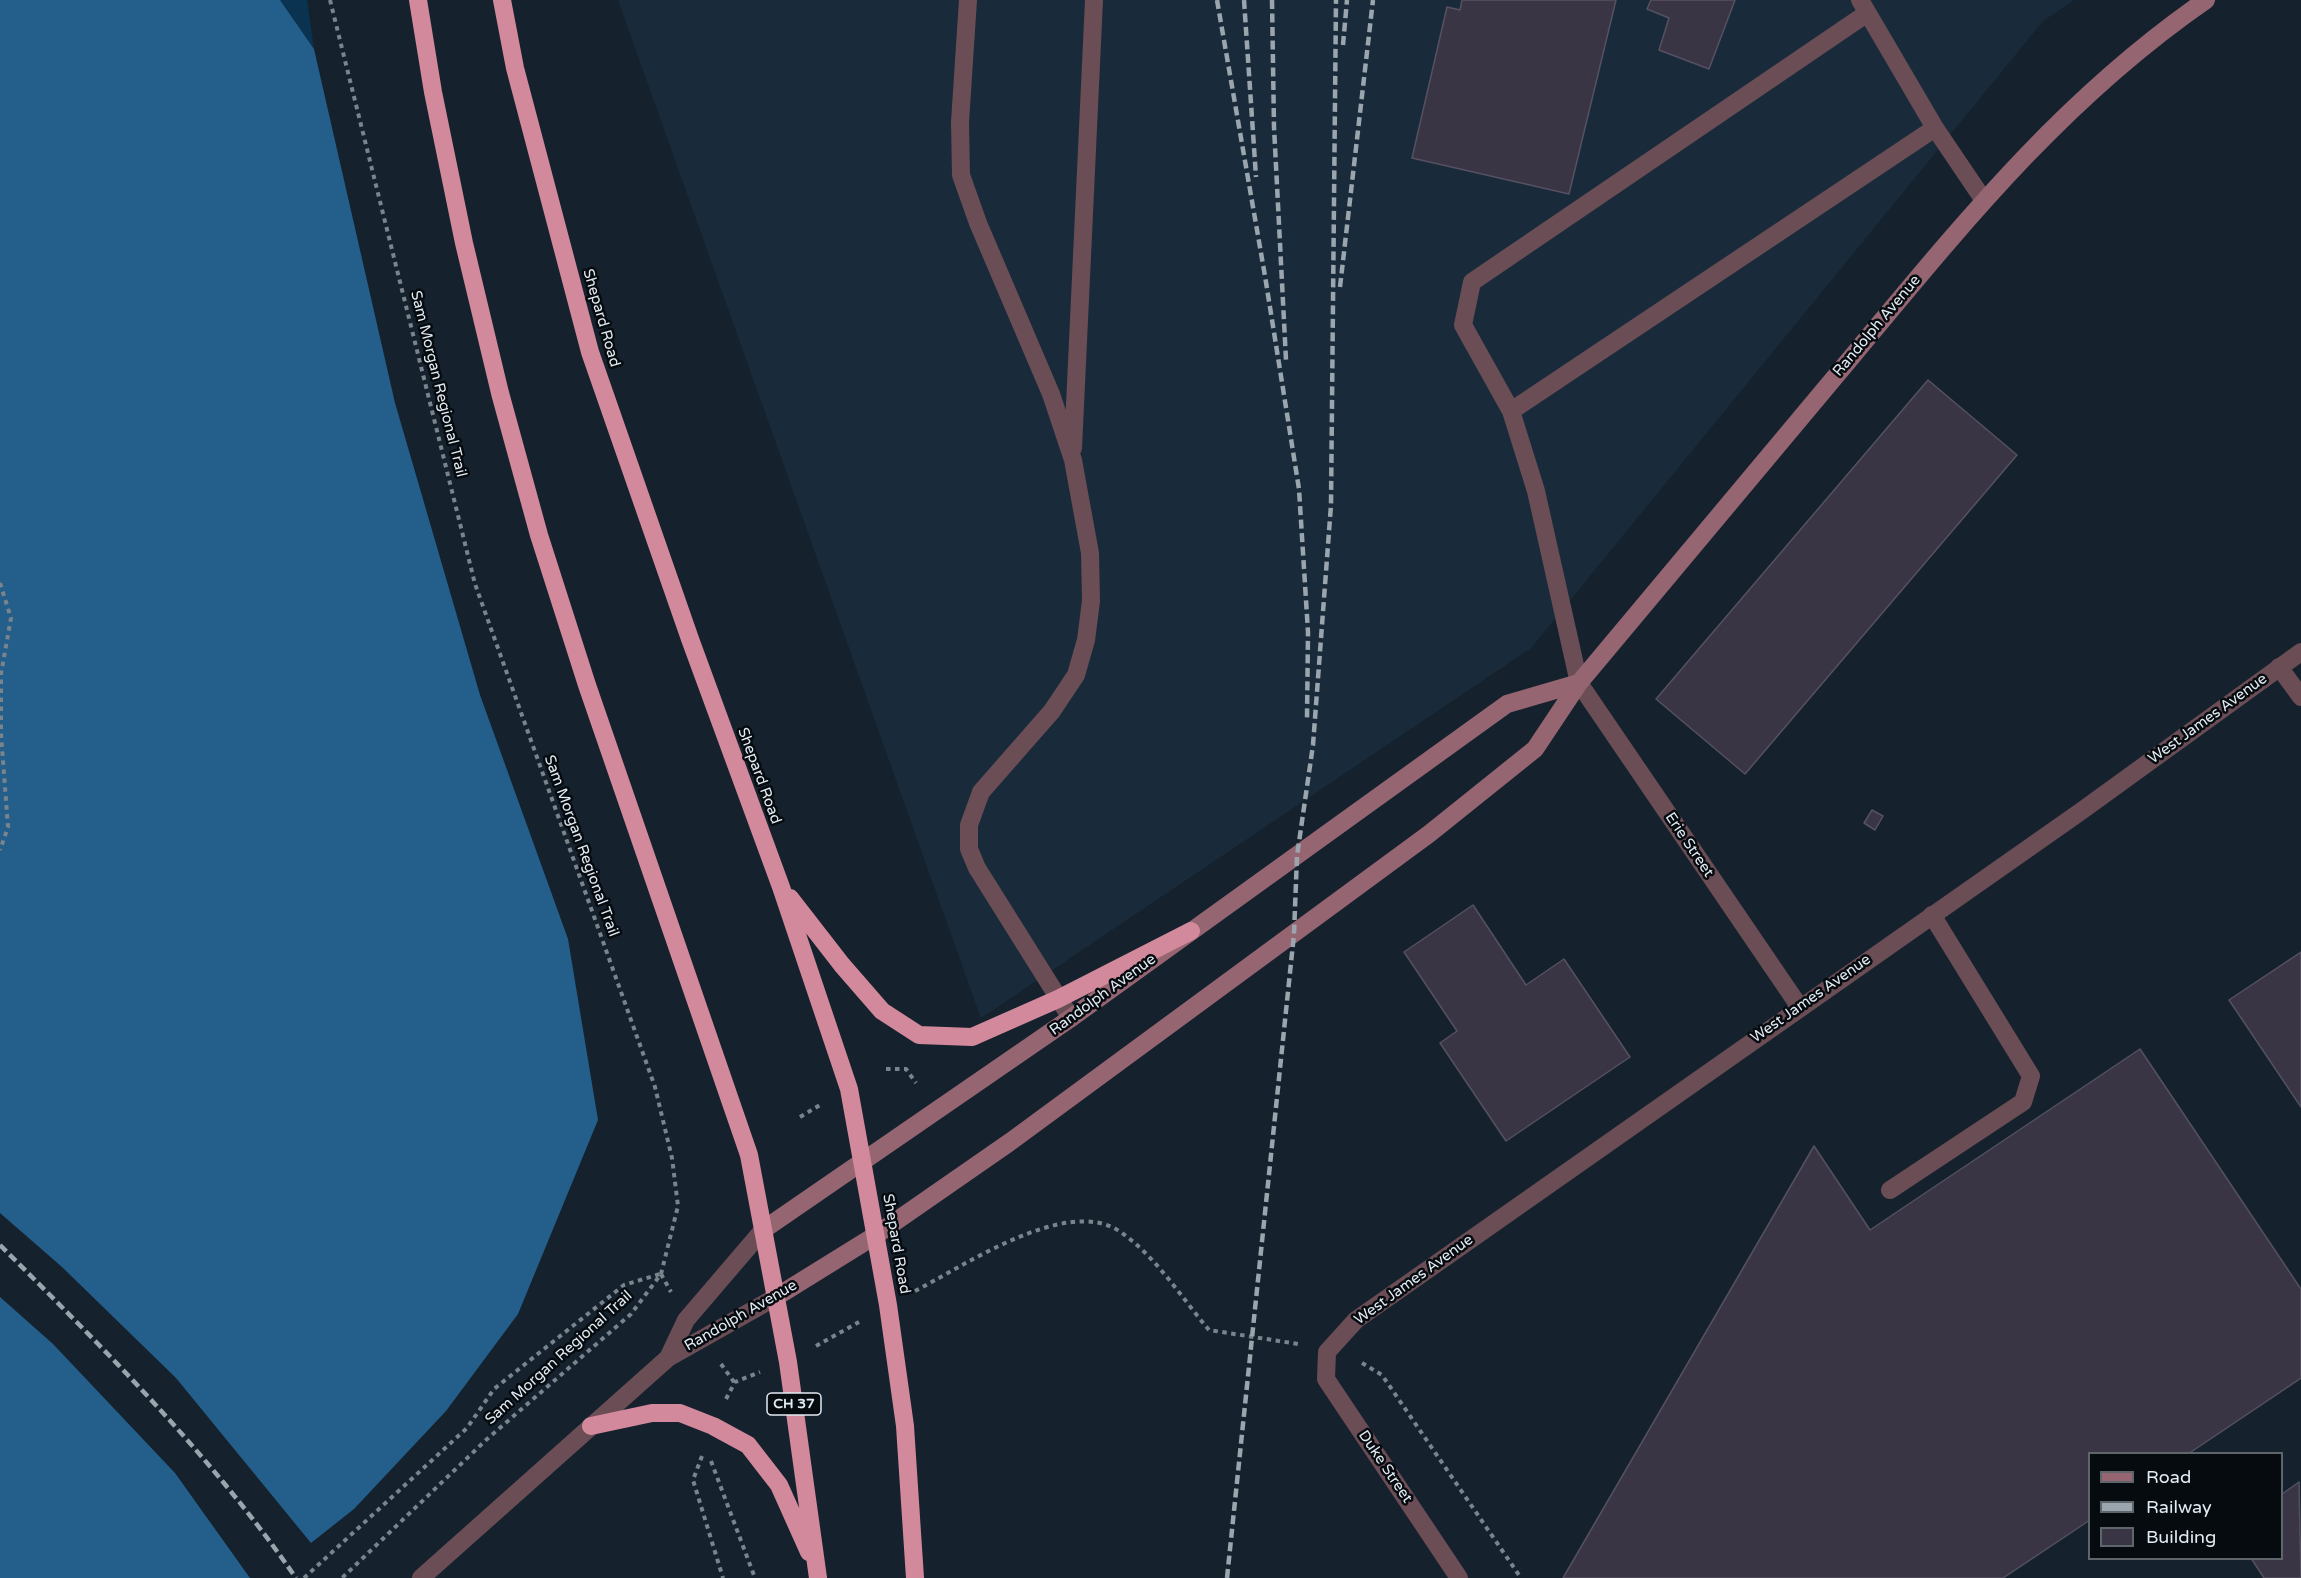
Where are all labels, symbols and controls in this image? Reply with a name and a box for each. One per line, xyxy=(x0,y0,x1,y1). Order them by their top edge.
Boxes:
street label: Shepard Road xyxy=(578,267,624,369)
street label: Randolph Avenue xyxy=(1829,272,1925,380)
street label: Sam Morgan Regional Trail xyxy=(406,289,470,479)
street label: West James Avenue xyxy=(2145,670,2271,768)
street label: Shepard Road xyxy=(733,725,785,827)
street label: Sam Morgan Regional Trail xyxy=(540,753,622,939)
street label: Erie Street xyxy=(1661,809,1717,881)
street label: Randolph Avenue xyxy=(1046,950,1160,1040)
street label: West James Avenue xyxy=(1748,951,1874,1047)
street label: Shepard Road xyxy=(878,1193,914,1295)
street label: West James Avenue xyxy=(1351,1231,1477,1329)
street label: Randolph Avenue xyxy=(682,1277,800,1355)
street label: Sam Morgan Regional Trail xyxy=(482,1287,636,1429)
road number: CH 37 xyxy=(767,1393,821,1415)
street label: Duke Street xyxy=(1354,1427,1416,1507)
legend xyxy=(2088,1452,2283,1560)
text: Road xyxy=(2146,1466,2191,1488)
text: Railway xyxy=(2146,1496,2212,1518)
text: Building xyxy=(2146,1526,2216,1548)

